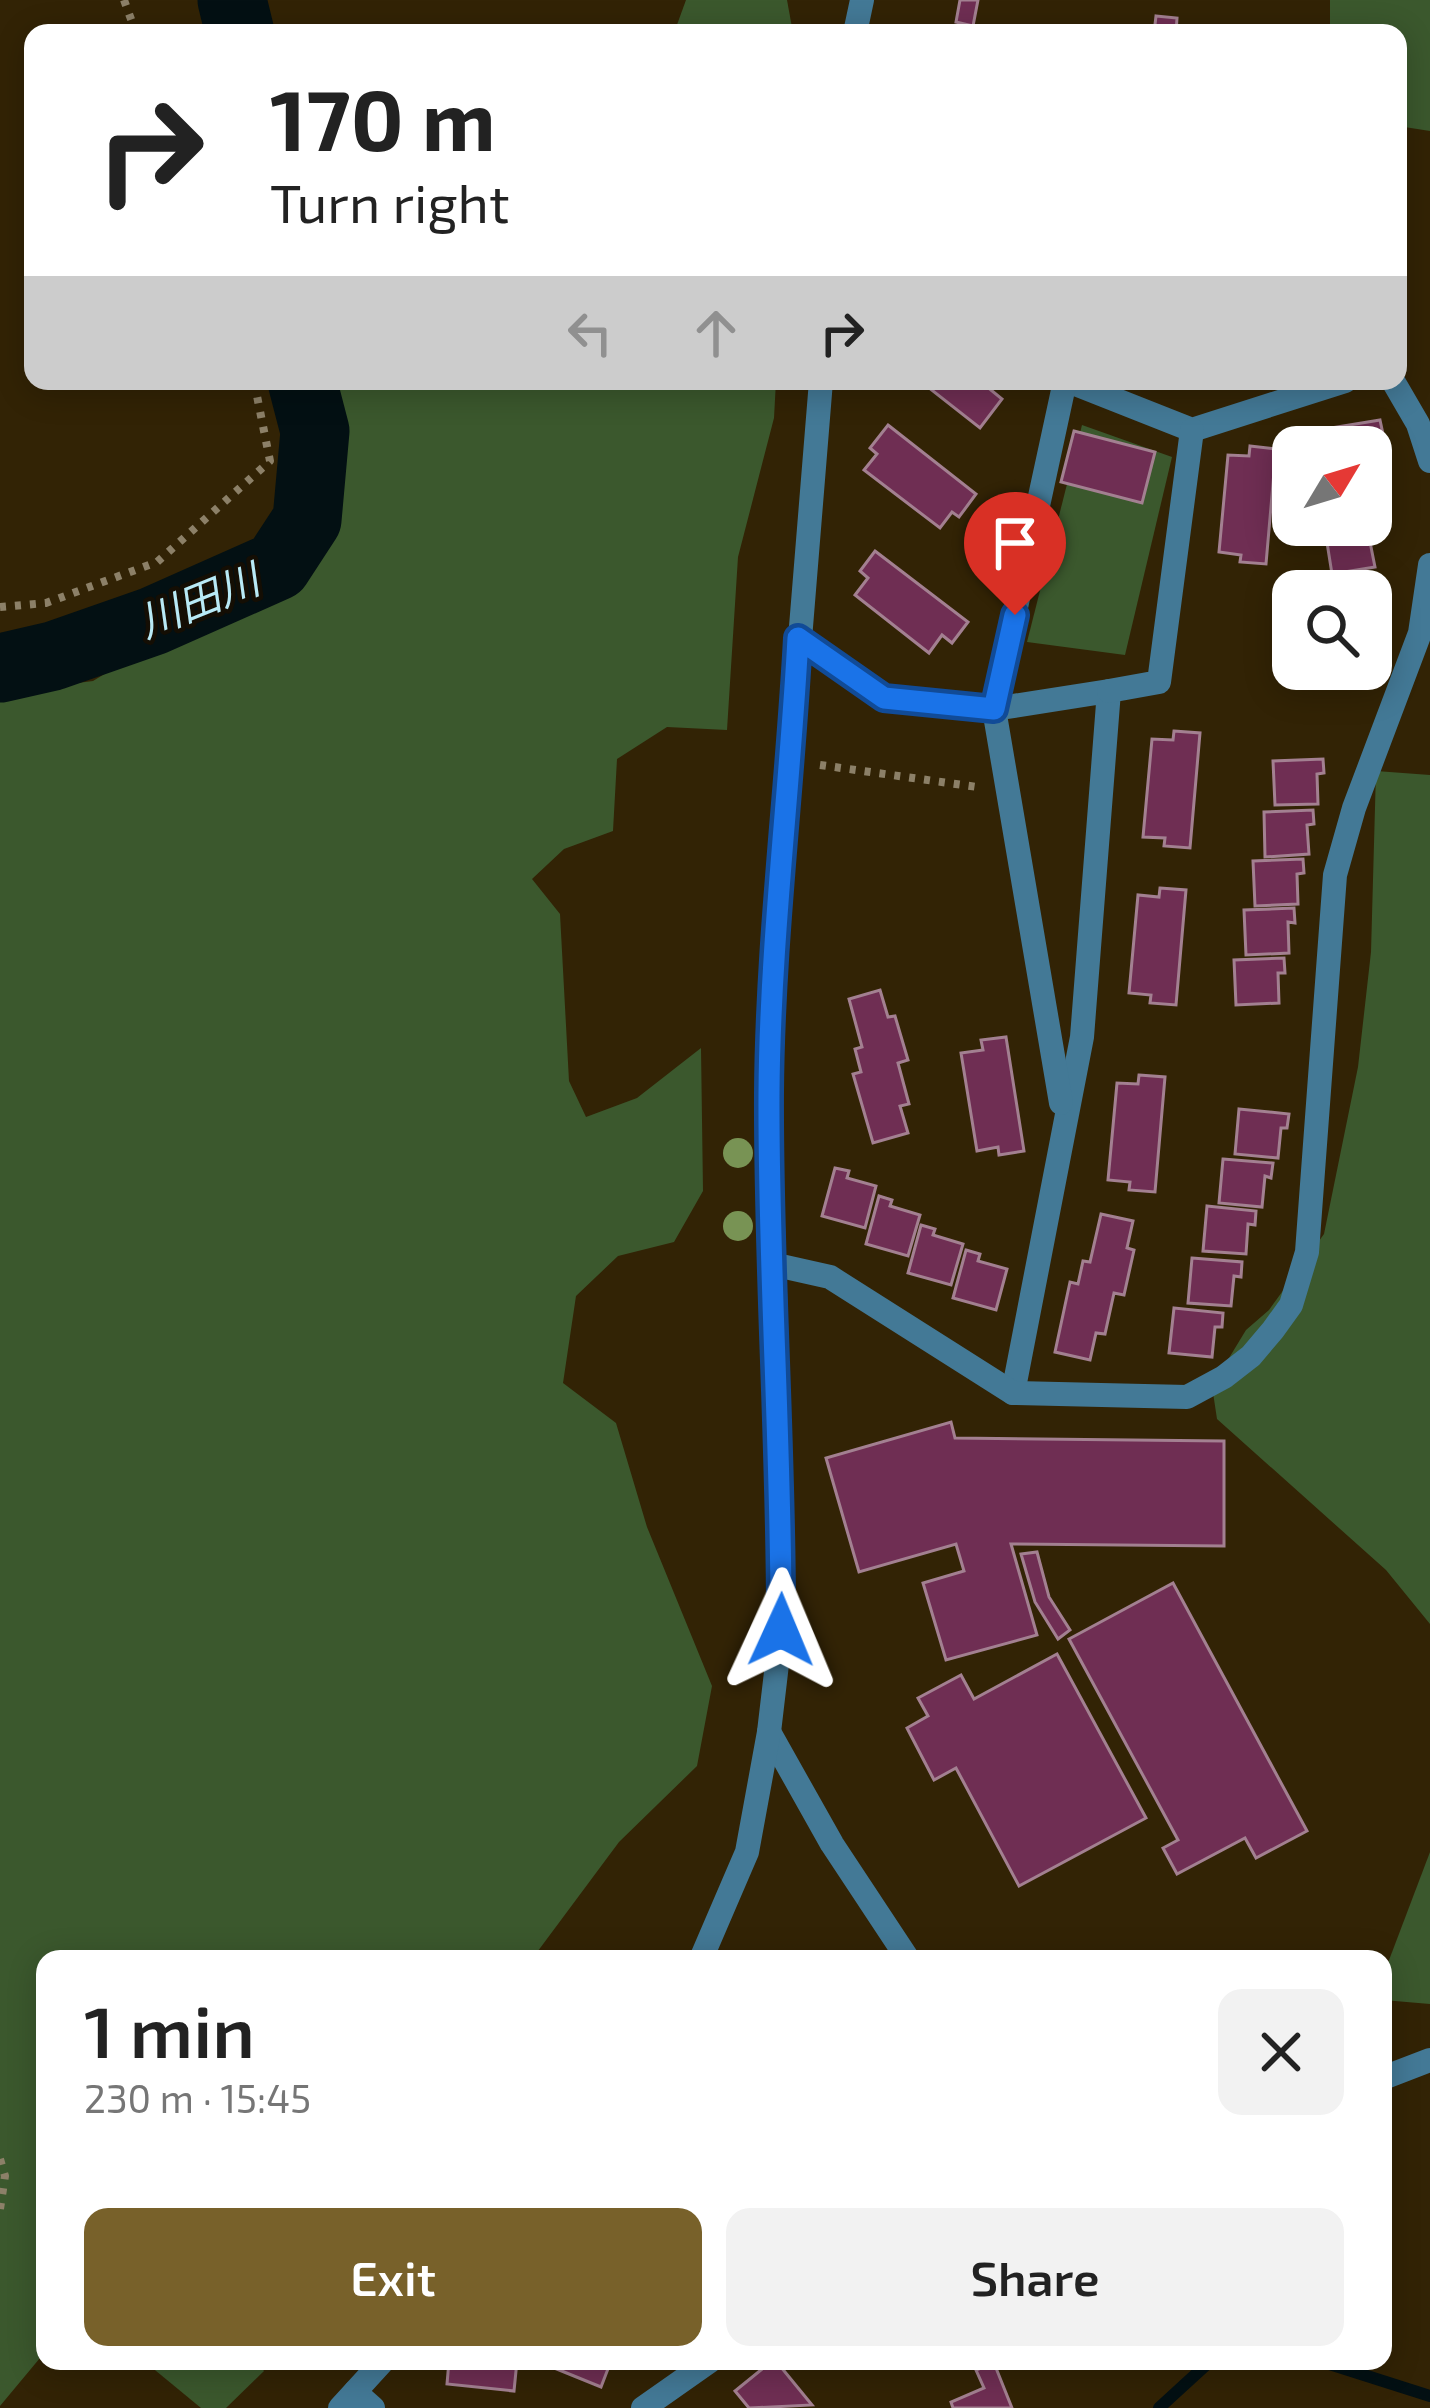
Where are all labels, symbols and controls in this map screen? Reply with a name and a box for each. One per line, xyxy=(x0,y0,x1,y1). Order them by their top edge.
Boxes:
text: 170 m xyxy=(270,67,496,168)
icon: right xyxy=(72,72,228,228)
text: Turn right xyxy=(270,169,510,234)
icon: left xyxy=(557,300,623,366)
icon: ahead xyxy=(683,300,749,366)
icon: right xyxy=(809,300,875,366)
north arrow xyxy=(1272,426,1392,546)
map controls xyxy=(1272,426,1392,690)
pin xyxy=(964,492,1066,615)
icon: arrive xyxy=(982,510,1048,576)
water label: 川田川 xyxy=(130,551,269,646)
button: search xyxy=(1272,570,1392,690)
position arrow xyxy=(718,1567,844,1693)
text: 1 min xyxy=(84,1986,255,2072)
button: close xyxy=(1218,1989,1344,2115)
text: 230 m · 15:45 xyxy=(84,2074,311,2121)
button: Exit xyxy=(84,2208,702,2346)
button: Share xyxy=(726,2208,1344,2346)

